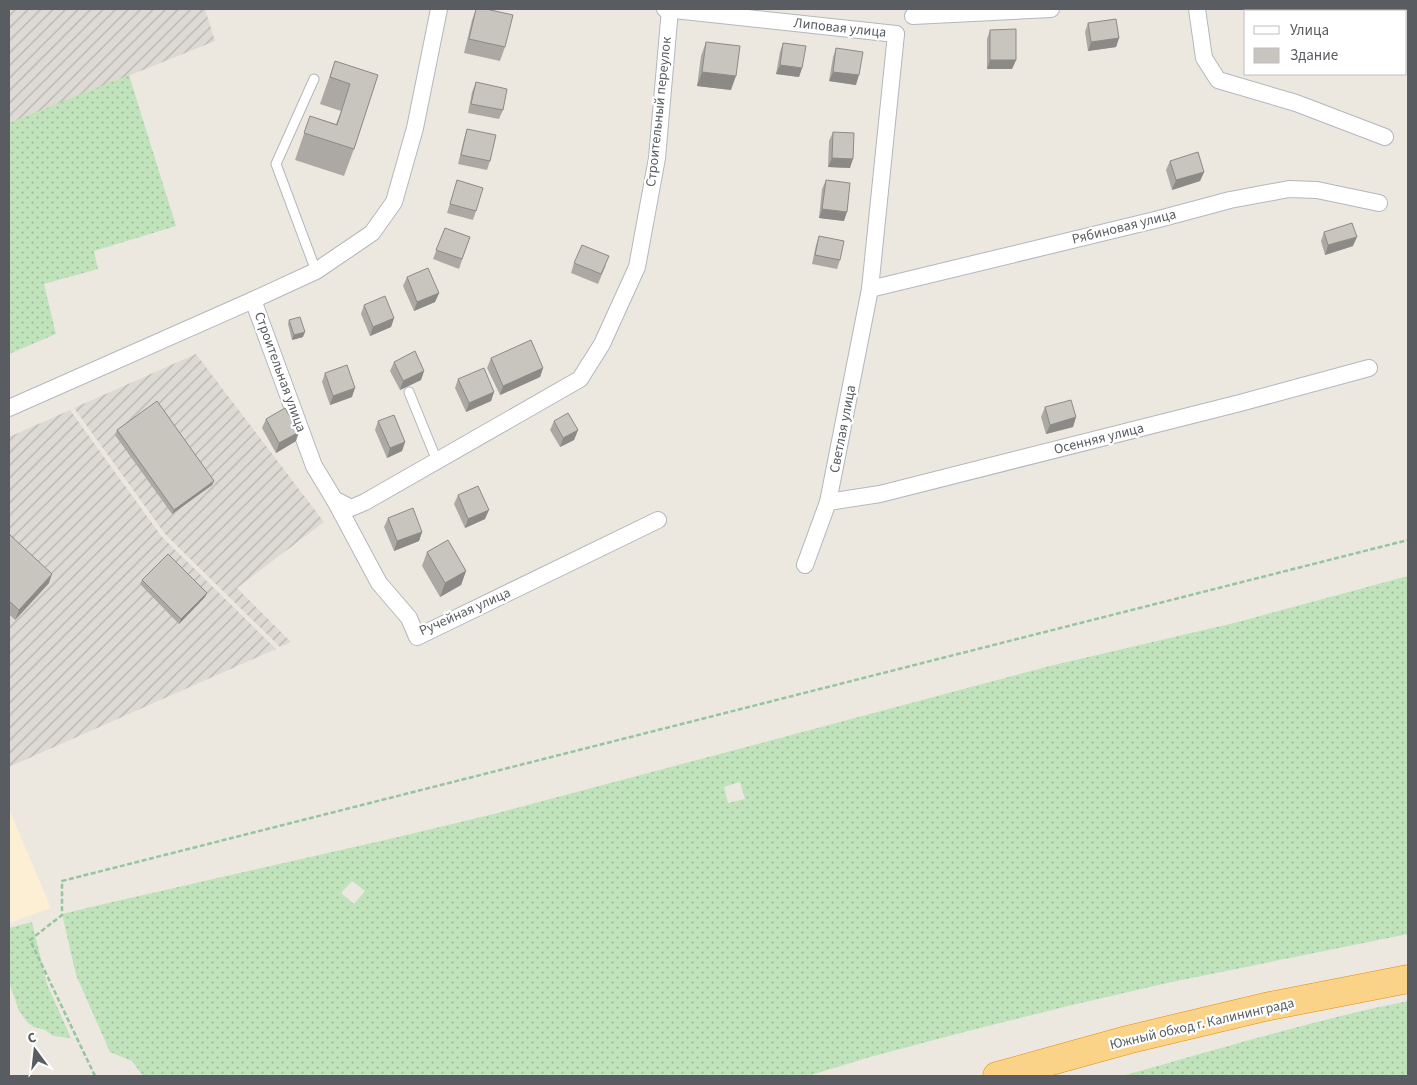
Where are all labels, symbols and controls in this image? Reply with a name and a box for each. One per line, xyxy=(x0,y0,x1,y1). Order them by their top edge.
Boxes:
legend xyxy=(1244,10,1407,75)
street label: Липовая улица xyxy=(793,13,887,43)
text: Улица xyxy=(1290,20,1329,41)
street label: Строительный переулок xyxy=(641,36,677,188)
text: Здание xyxy=(1290,45,1338,66)
street label: Рябиновая улица xyxy=(1070,204,1178,250)
street label: Строительная улица xyxy=(249,309,311,435)
street label: Светлая улица xyxy=(825,383,861,475)
street label: Осенняя улица xyxy=(1052,418,1146,460)
street label: Ручейная улица xyxy=(416,583,514,641)
street label: Южный обход г. Калининграда xyxy=(1108,993,1296,1055)
north arrow xyxy=(10,1025,60,1075)
text: С xyxy=(25,1028,38,1049)

